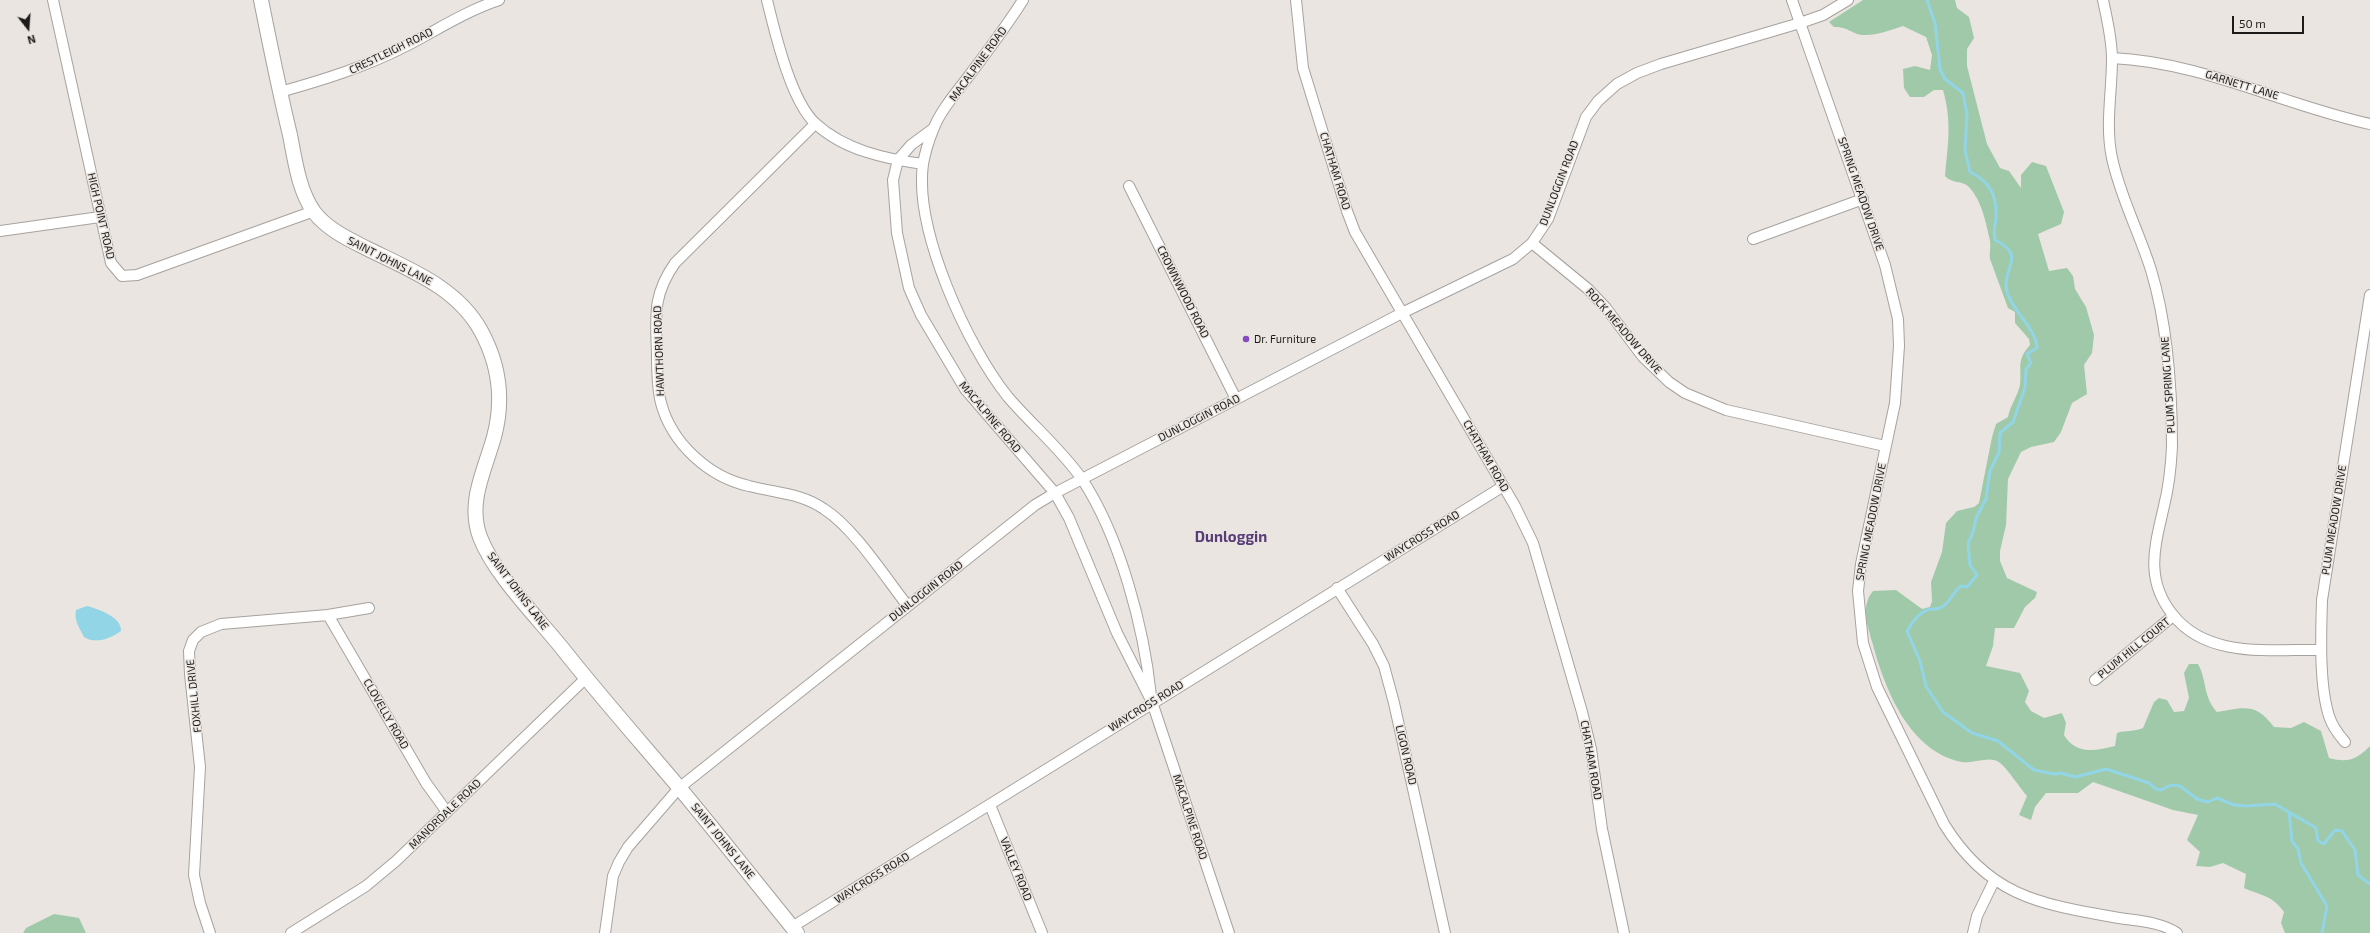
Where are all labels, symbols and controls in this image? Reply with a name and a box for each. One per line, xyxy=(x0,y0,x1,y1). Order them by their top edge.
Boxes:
north arrow xyxy=(8,8,48,48)
scale bar xyxy=(2234,8,2306,34)
text: 50 m xyxy=(2239,16,2266,30)
street label: MACALPINE ROAD xyxy=(946,24,1010,104)
street label: CRESTLEIGH ROAD xyxy=(347,25,435,77)
text: N xyxy=(26,33,37,47)
street label: GARNETT LANE xyxy=(2204,68,2280,102)
street label: CHATHAM ROAD xyxy=(1317,130,1353,212)
street label: SPRING MEADOW DRIVE xyxy=(1835,135,1887,253)
street label: DUNLOGGIN ROAD xyxy=(1537,138,1581,228)
street label: HIGH POINT ROAD xyxy=(85,171,117,261)
street label: SAINT JOHNS LANE xyxy=(345,234,435,288)
street label: CROWNWOOD ROAD xyxy=(1154,244,1212,340)
street label: ROCK MEADOW DRIVE xyxy=(1583,285,1665,377)
street label: HAWTHORN ROAD xyxy=(651,305,667,397)
place label: Dr. Furniture xyxy=(1254,332,1316,346)
marker: Dr. Furniture xyxy=(1241,334,1251,344)
street label: PLUM SPRING LANE xyxy=(2158,336,2178,434)
street label: MACALPINE ROAD xyxy=(956,379,1024,455)
street label: DUNLOGGIN ROAD xyxy=(1156,392,1242,444)
street label: CHATHAM ROAD xyxy=(1460,418,1512,494)
street label: SPRING MEADOW DRIVE xyxy=(1853,462,1889,582)
street label: PLUM MEADOW DRIVE xyxy=(2319,464,2349,576)
street label: WAYCROSS ROAD xyxy=(1382,508,1462,564)
district label: Dunloggin xyxy=(1195,528,1267,546)
street label: SAINT JOHNS LANE xyxy=(485,550,551,632)
street label: DUNLOGGIN ROAD xyxy=(886,558,966,624)
street label: PLUM HILL COURT xyxy=(2095,615,2173,681)
street label: FOXHILL DRIVE xyxy=(184,659,204,733)
street label: CLOVELLY ROAD xyxy=(360,676,412,752)
street label: WAYCROSS ROAD xyxy=(1106,678,1186,734)
street label: CHATHAM ROAD xyxy=(1577,719,1605,801)
street label: LIGON ROAD xyxy=(1393,724,1419,786)
street label: MACALPINE ROAD xyxy=(1170,773,1210,861)
street label: MANORDALE ROAD xyxy=(406,776,484,852)
street label: SAINT JOHNS LANE xyxy=(688,800,758,882)
street label: VALLEY ROAD xyxy=(997,835,1035,903)
street label: WAYCROSS ROAD xyxy=(832,850,912,906)

